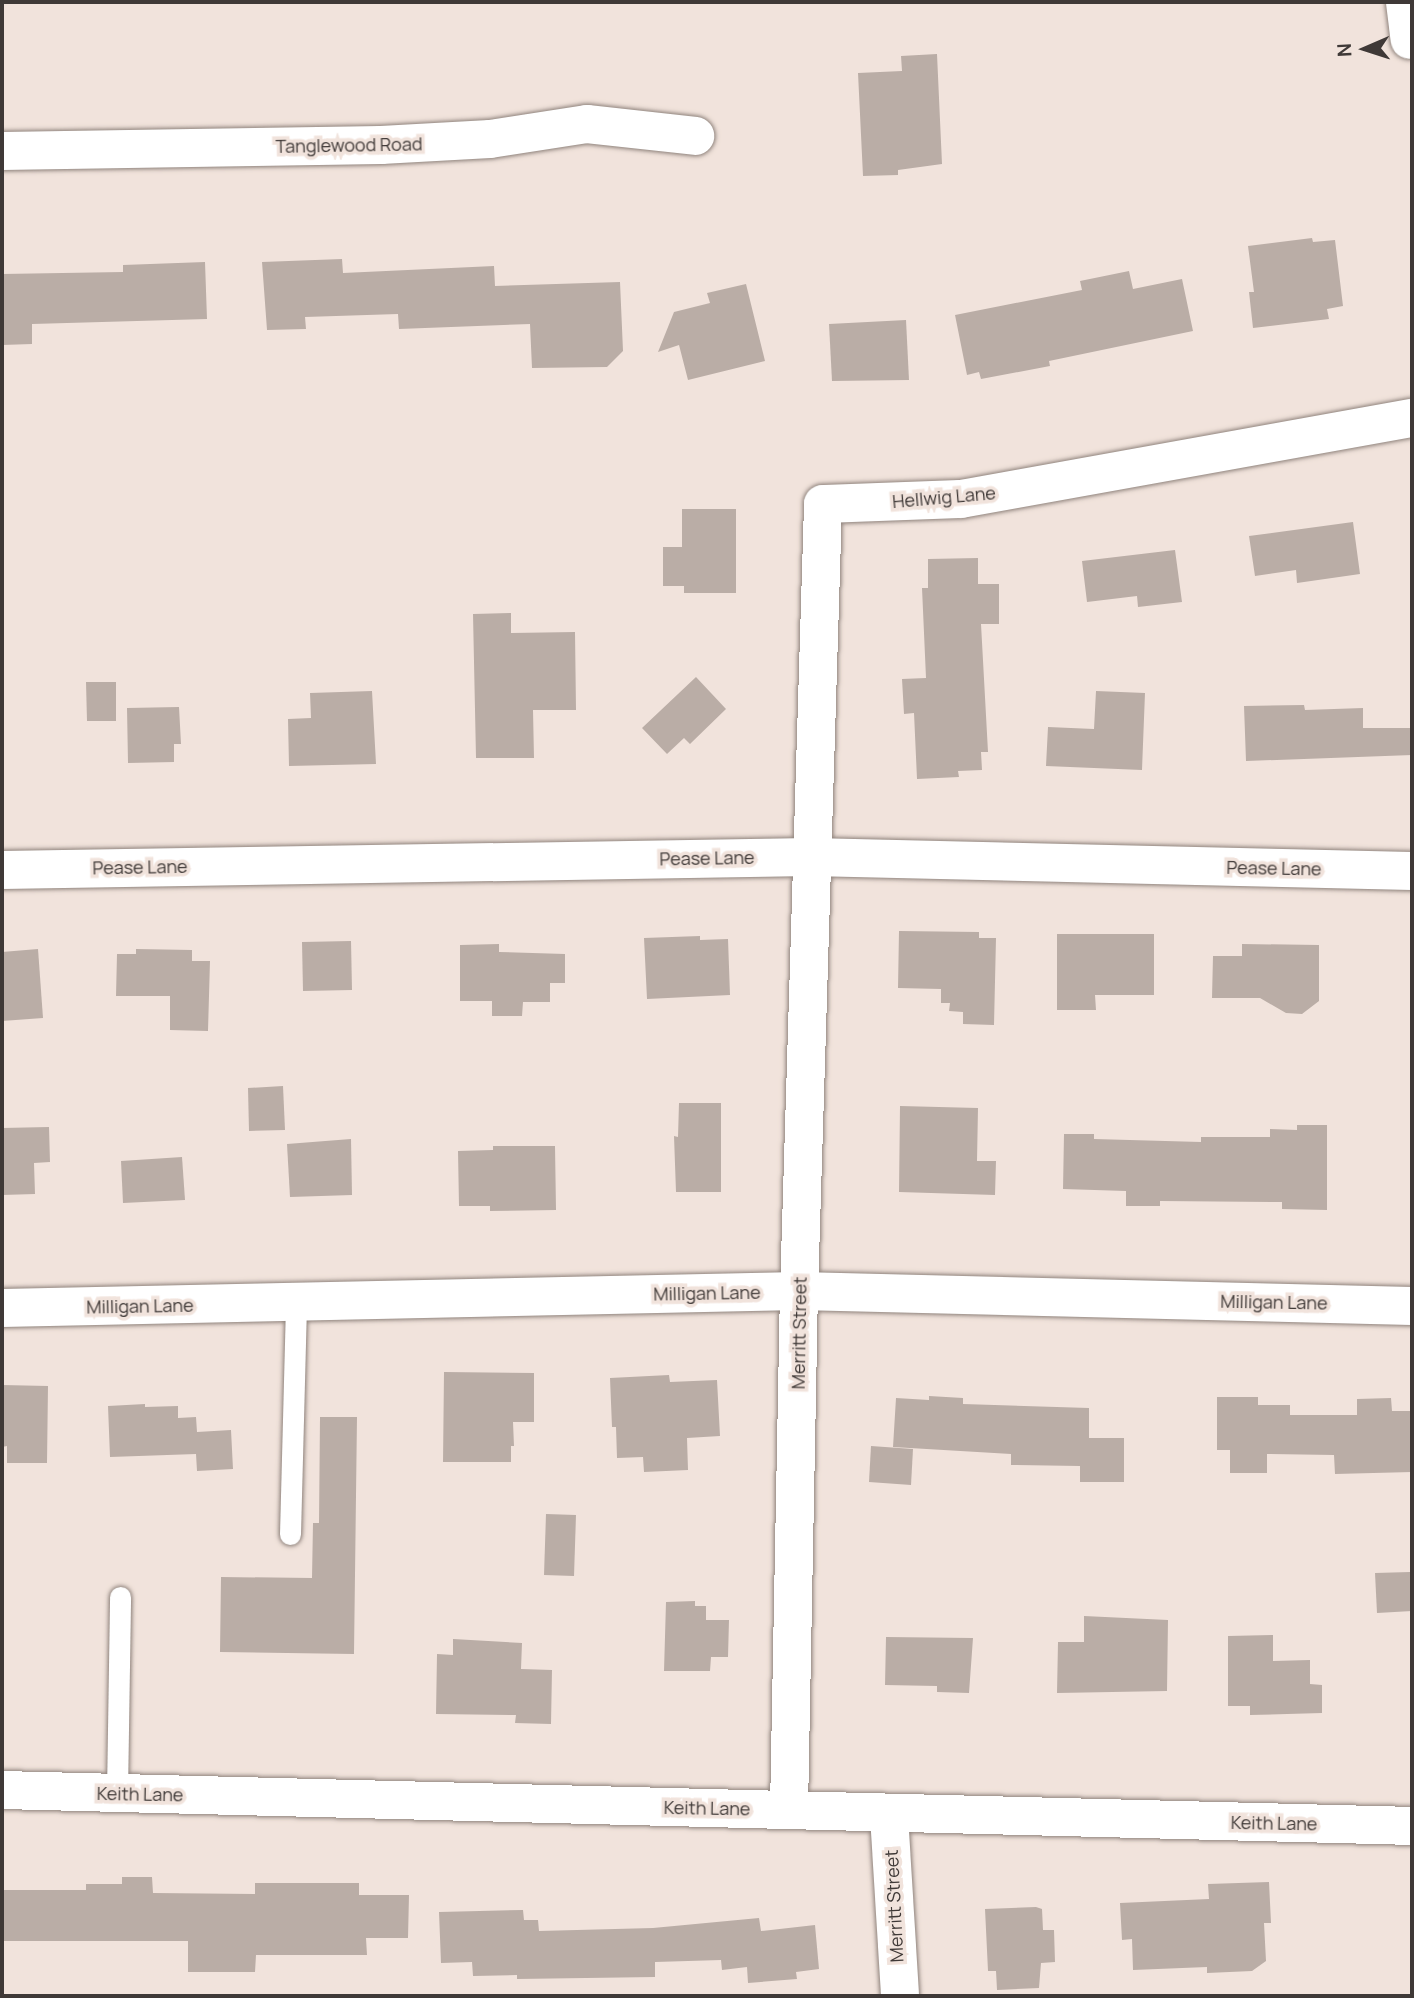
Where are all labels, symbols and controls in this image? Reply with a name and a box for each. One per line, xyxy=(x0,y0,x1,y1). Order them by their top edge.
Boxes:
north arrow xyxy=(1330,14,1400,84)
text: N xyxy=(1331,43,1357,58)
street label: Tanglewood Road xyxy=(275,133,423,157)
street label: Hellwig Lane xyxy=(891,482,997,512)
street label: Pease Lane xyxy=(659,846,755,870)
street label: Pease Lane xyxy=(92,855,188,879)
street label: Pease Lane xyxy=(1226,856,1322,880)
street label: Merritt Street xyxy=(787,1276,811,1390)
street label: Milligan Lane xyxy=(653,1281,761,1305)
street label: Milligan Lane xyxy=(1220,1290,1328,1314)
street label: Milligan Lane xyxy=(86,1294,194,1318)
street label: Keith Lane xyxy=(97,1782,183,1806)
street label: Keith Lane xyxy=(664,1796,750,1820)
street label: Keith Lane xyxy=(1231,1811,1317,1835)
street label: Merritt Street xyxy=(880,1849,908,1963)

